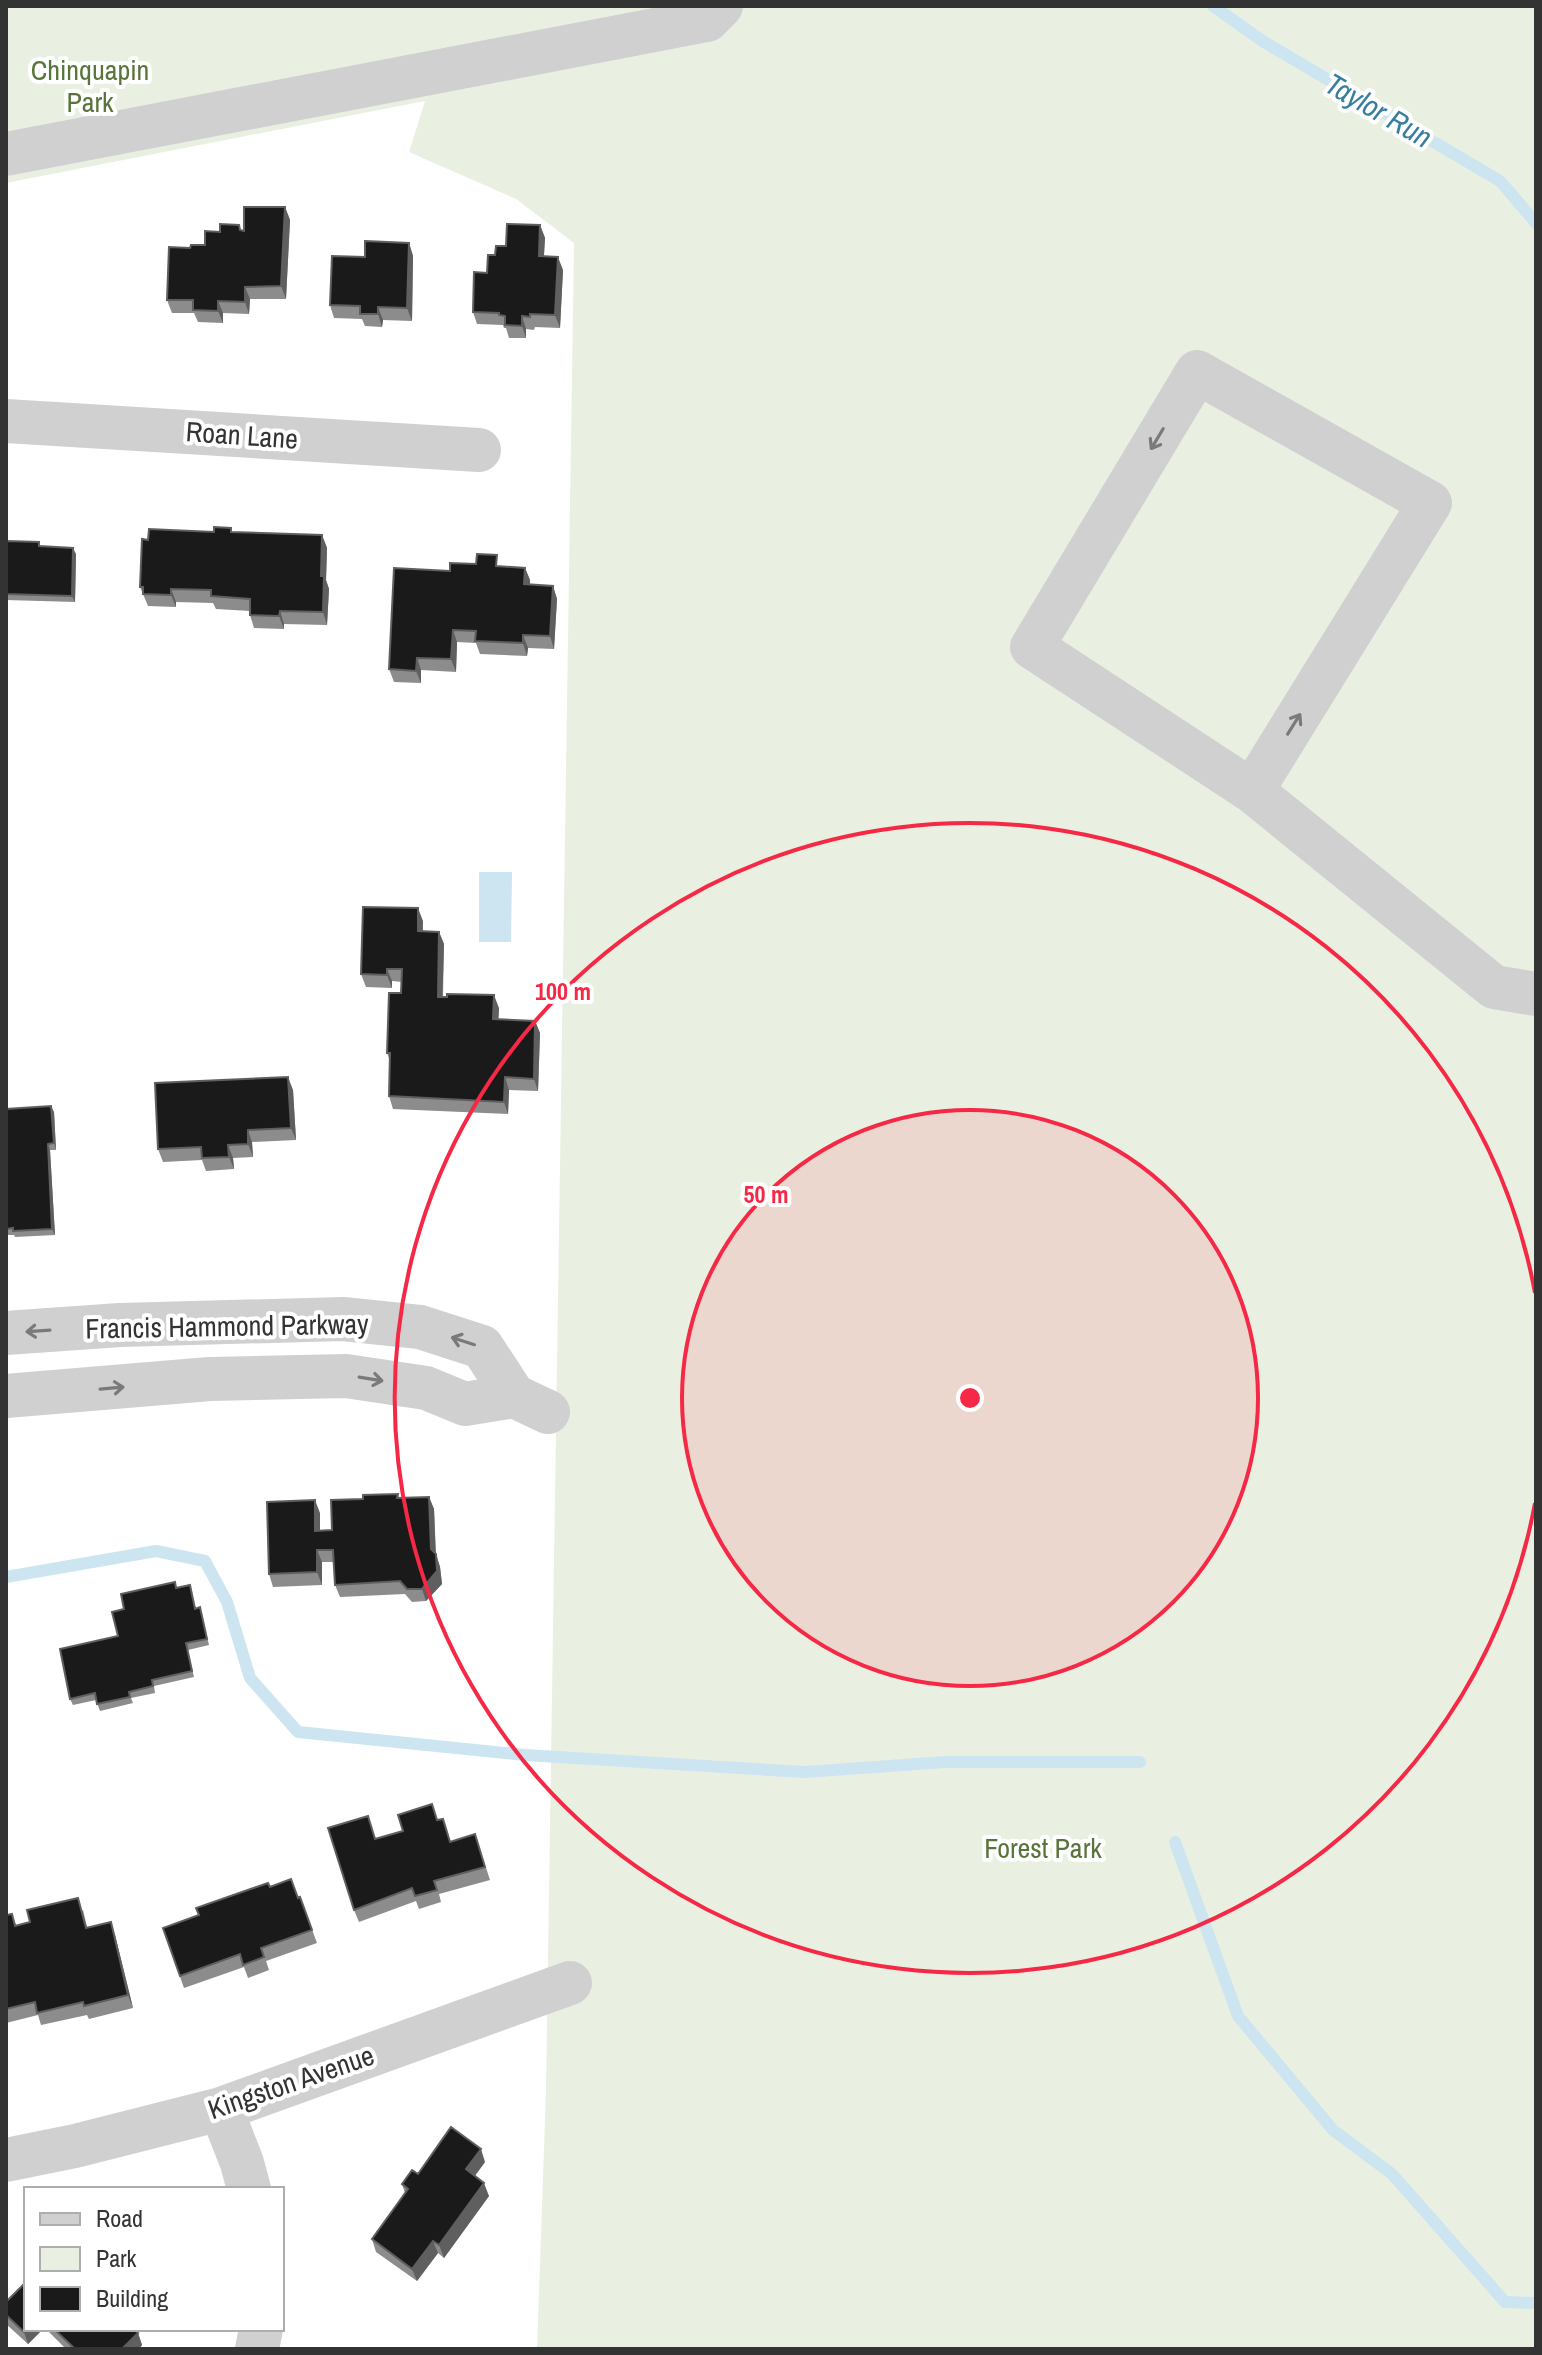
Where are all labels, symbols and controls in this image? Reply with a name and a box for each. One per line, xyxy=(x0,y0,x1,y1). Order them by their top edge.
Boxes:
park label: Chinquapin Park xyxy=(31,51,149,121)
water label: Taylor Run xyxy=(1318,63,1440,157)
street label: Roan Lane xyxy=(185,412,299,458)
one-way arrow xyxy=(1149,427,1165,450)
one-way arrow xyxy=(1285,714,1302,736)
text: 100 m xyxy=(535,975,591,1007)
text: 50 m xyxy=(744,1178,788,1210)
street label: Francis Hammond Parkway xyxy=(85,1305,369,1347)
one-way arrow xyxy=(25,1324,52,1339)
one-way arrow xyxy=(451,1333,476,1347)
one-way arrow xyxy=(358,1372,383,1387)
one-way arrow xyxy=(98,1380,125,1395)
centre of rings xyxy=(956,1384,984,1412)
park label: Forest Park xyxy=(984,1829,1102,1867)
street label: Kingston Avenue xyxy=(203,2036,379,2128)
legend xyxy=(24,2187,284,2331)
text: Road xyxy=(96,2202,143,2234)
text: Park xyxy=(96,2242,137,2274)
text: Building xyxy=(96,2282,168,2314)

